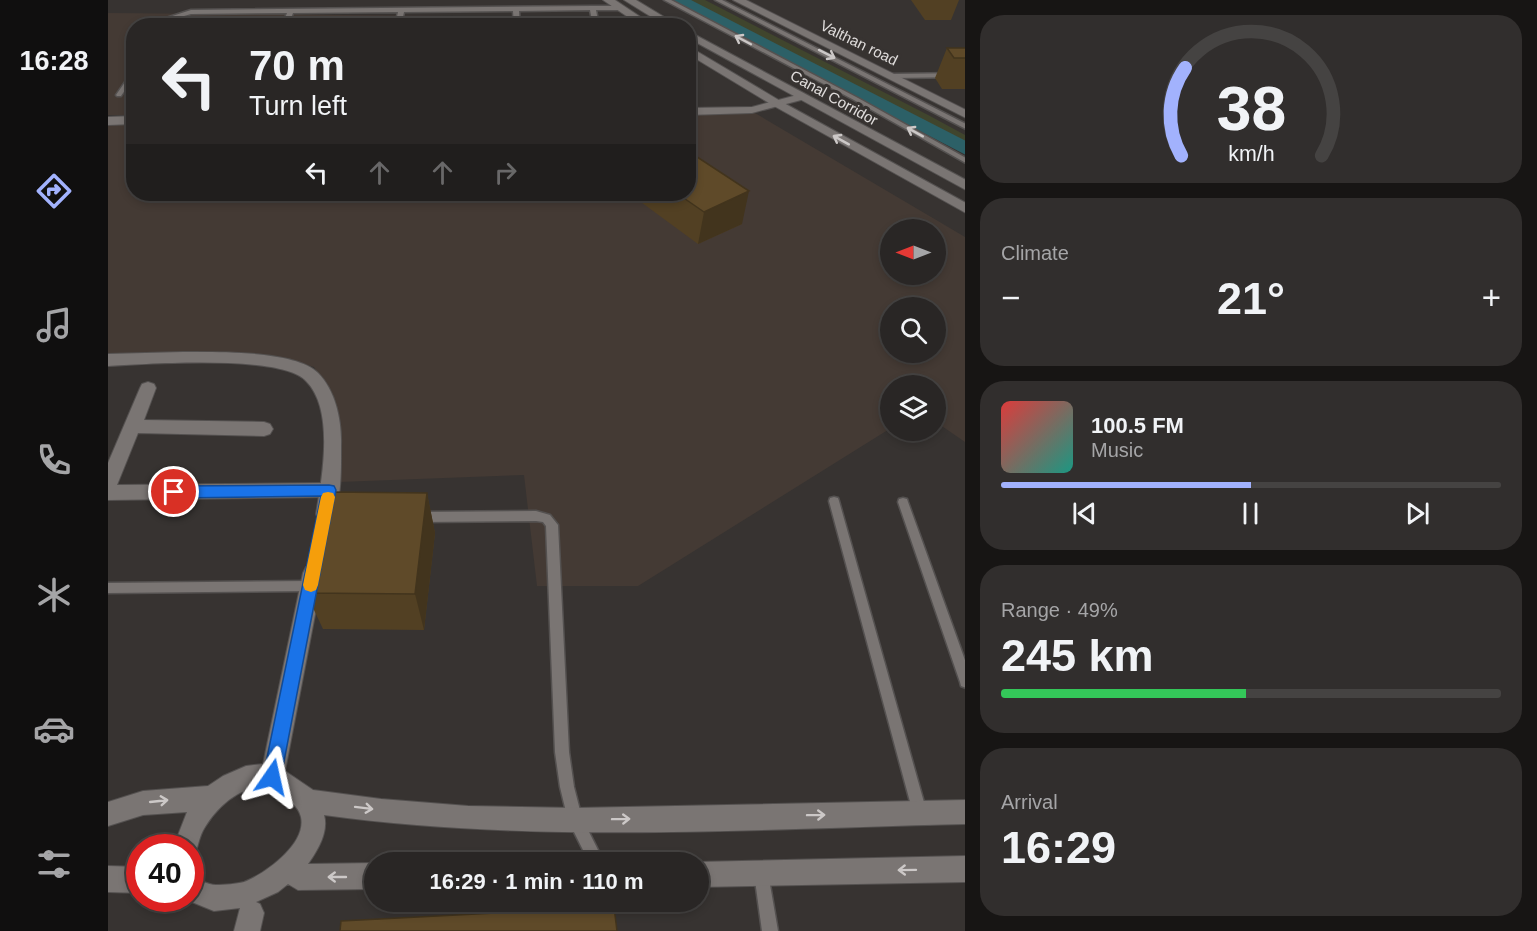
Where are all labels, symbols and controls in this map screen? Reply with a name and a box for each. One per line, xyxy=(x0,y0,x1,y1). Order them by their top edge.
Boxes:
street label: Valthan road xyxy=(818,17,901,69)
one-way arrow xyxy=(735,34,752,46)
icon: left xyxy=(150,42,228,120)
text: 70 m xyxy=(249,42,345,89)
text: 16:28 xyxy=(19,46,89,76)
one-way arrow xyxy=(818,49,836,61)
street label: Canal Corridor xyxy=(787,66,881,129)
text: 38 xyxy=(1216,74,1286,143)
text: Turn left xyxy=(249,91,347,121)
one-way arrow xyxy=(906,126,924,137)
one-way arrow xyxy=(833,134,850,146)
text: km/h xyxy=(1228,142,1274,166)
icon: left xyxy=(300,156,333,189)
icon: ahead xyxy=(363,156,396,189)
icon: ahead xyxy=(426,156,459,189)
icon: right xyxy=(489,156,522,189)
icon: directions xyxy=(33,170,75,212)
north arrow xyxy=(880,219,946,285)
map controls xyxy=(880,219,946,441)
text: Climate xyxy=(1001,242,1069,264)
text: 21° xyxy=(1217,273,1285,324)
text: − xyxy=(1001,279,1020,316)
text: + xyxy=(1482,279,1501,316)
button: search xyxy=(880,297,946,363)
icon: music xyxy=(33,304,75,346)
button: layers xyxy=(880,375,946,441)
text: 100.5 FM xyxy=(1091,413,1184,438)
icon: phone xyxy=(33,439,75,481)
text: Music xyxy=(1091,439,1143,461)
pin xyxy=(148,466,199,517)
icon: arrive xyxy=(157,475,190,508)
icon: previous xyxy=(1068,497,1101,530)
icon: pause xyxy=(1234,497,1267,530)
icon: next xyxy=(1401,497,1434,530)
icon: climate xyxy=(33,574,75,616)
text: Range · 49% xyxy=(1001,599,1118,621)
text: 245 km xyxy=(1001,630,1154,681)
icon: car xyxy=(33,708,75,750)
position arrow xyxy=(240,745,304,809)
text: Arrival xyxy=(1001,791,1058,813)
one-way arrow xyxy=(149,795,168,806)
one-way arrow xyxy=(353,803,373,814)
one-way arrow xyxy=(806,809,826,821)
one-way arrow xyxy=(611,813,631,825)
text: 16:29 xyxy=(1001,822,1116,873)
speed limit sign: 40 xyxy=(126,834,204,912)
icon: filters xyxy=(33,843,75,885)
one-way arrow xyxy=(898,864,918,876)
text: 16:29 · 1 min · 110 m xyxy=(430,869,644,894)
one-way arrow xyxy=(327,871,347,883)

